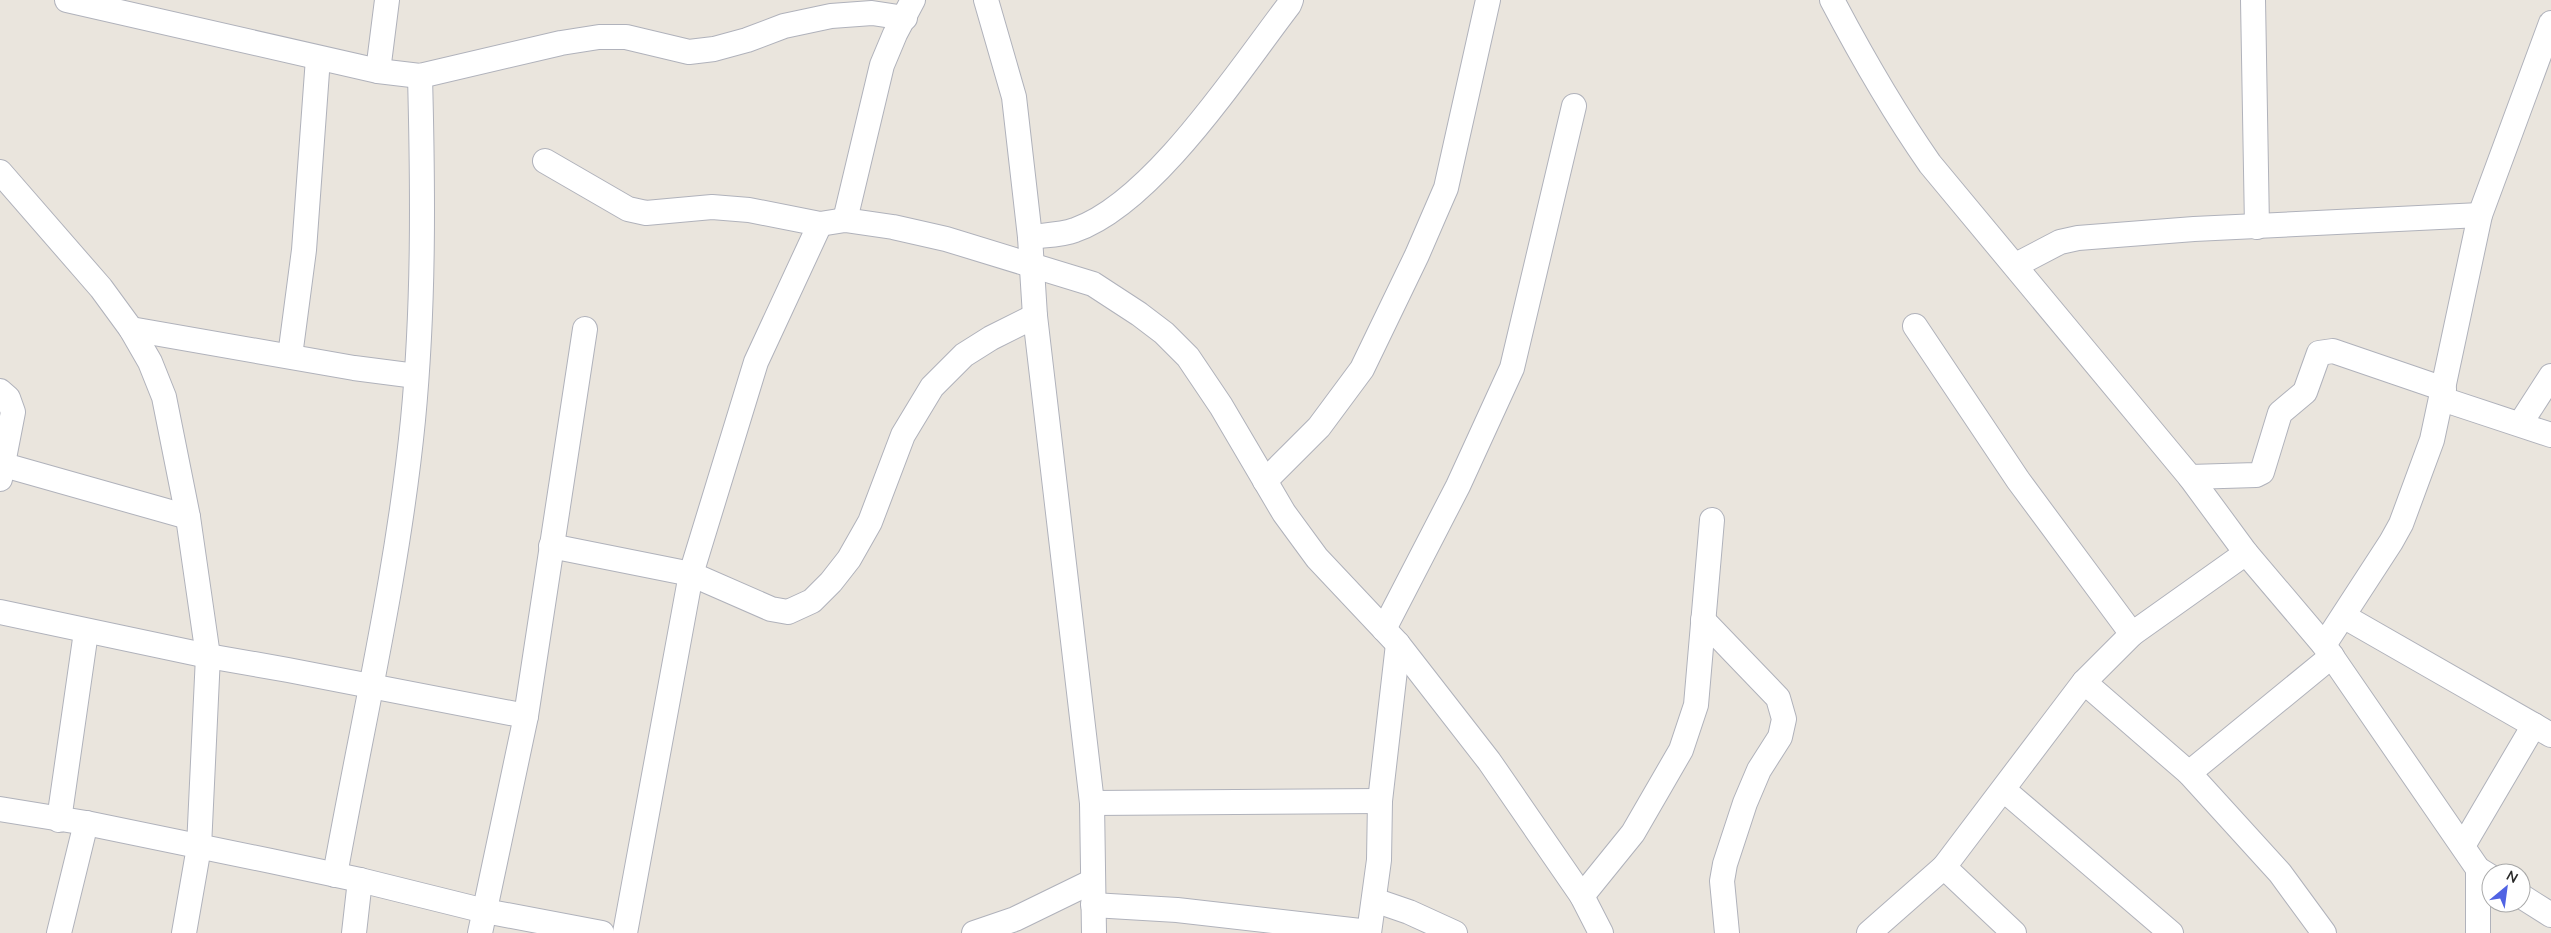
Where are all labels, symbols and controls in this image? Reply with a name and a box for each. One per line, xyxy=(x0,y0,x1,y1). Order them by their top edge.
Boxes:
north arrow xyxy=(2481,863,2531,913)
text: N xyxy=(2503,866,2521,887)

